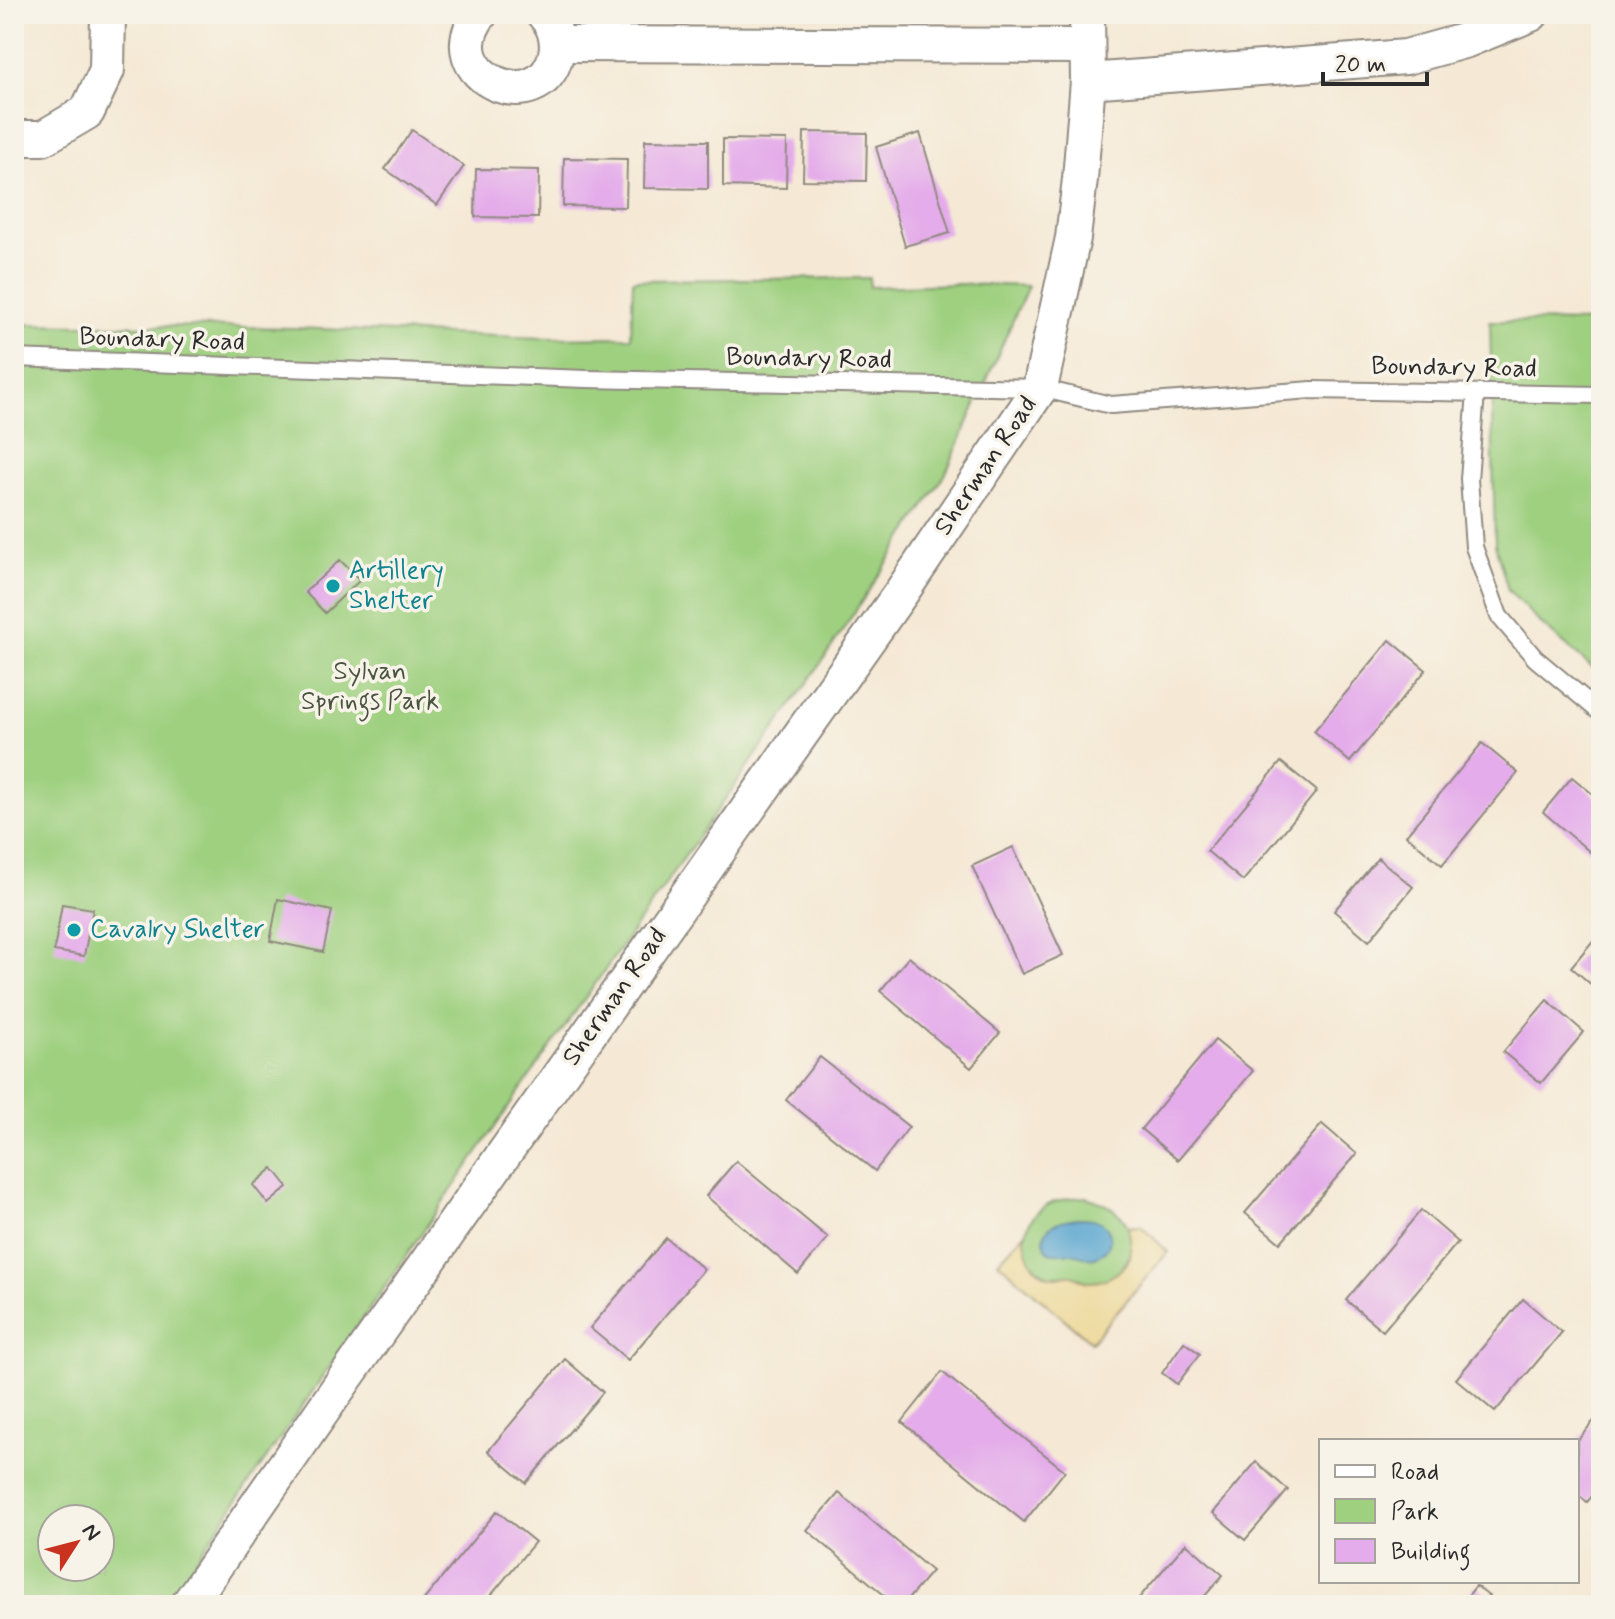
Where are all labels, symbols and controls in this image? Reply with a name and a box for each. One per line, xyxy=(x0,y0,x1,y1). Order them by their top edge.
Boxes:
scale bar xyxy=(1323,36,1427,86)
text: 20 m xyxy=(1335,50,1386,81)
street label: Boundary Road xyxy=(79,320,245,360)
street label: Boundary Road xyxy=(726,341,892,377)
street label: Boundary Road xyxy=(1371,350,1537,386)
street label: Sherman Road xyxy=(927,390,1045,542)
place label: Artillery Shelter xyxy=(349,554,444,618)
marker: Artillery Shelter xyxy=(324,577,342,595)
park label: Sylvan Springs Park xyxy=(301,655,439,722)
place label: Cavalry Shelter xyxy=(90,913,265,947)
marker: Cavalry Shelter xyxy=(65,921,83,939)
street label: Sherman Road xyxy=(555,921,675,1073)
legend xyxy=(1319,1439,1579,1583)
text: Road xyxy=(1391,1457,1439,1488)
text: Park xyxy=(1391,1497,1439,1528)
north arrow xyxy=(36,1503,116,1583)
text: N xyxy=(75,1518,106,1547)
text: Building xyxy=(1391,1537,1471,1571)

